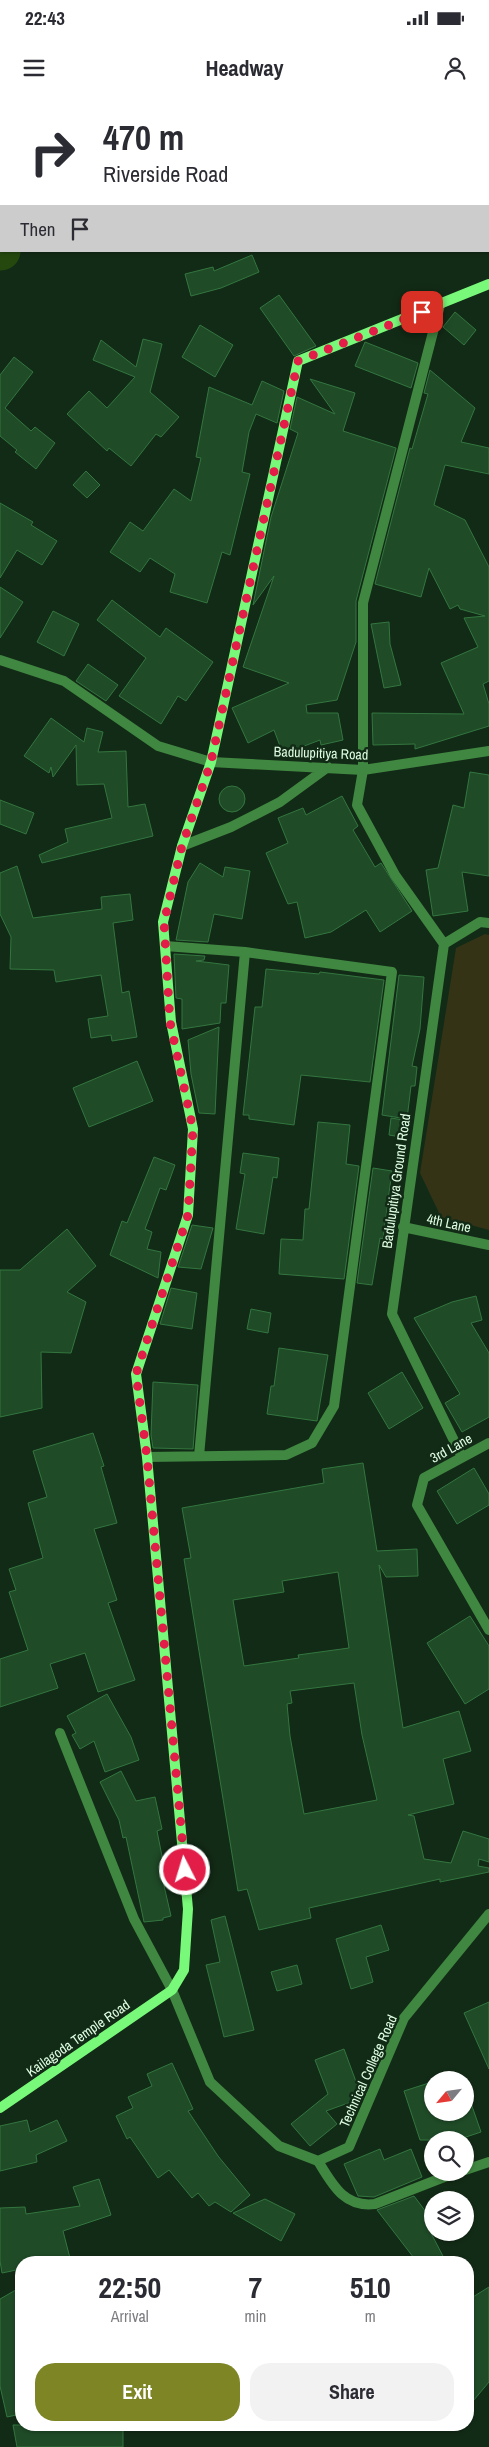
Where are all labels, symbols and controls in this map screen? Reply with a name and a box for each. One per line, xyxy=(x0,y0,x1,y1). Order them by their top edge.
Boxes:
text: 22:43 xyxy=(25,5,65,31)
text: Headway xyxy=(205,53,284,83)
icon: menu xyxy=(20,54,48,82)
icon: person xyxy=(441,54,469,82)
text: 470 m xyxy=(103,114,184,161)
icon: right xyxy=(20,120,85,185)
text: Riverside Road xyxy=(103,159,228,189)
icon: arrive xyxy=(66,215,94,243)
text: Then xyxy=(20,216,56,242)
pin xyxy=(401,291,443,333)
icon: arrive xyxy=(408,298,436,326)
street label: Badulupitiya Road xyxy=(273,742,369,764)
street label: Badulupitiya Ground Road xyxy=(378,1112,414,1250)
street label: 4th Lane xyxy=(425,1210,473,1236)
street label: 3rd Lane xyxy=(427,1429,475,1467)
position arrow xyxy=(158,1843,210,1895)
street label: Kailagoda Temple Road xyxy=(23,1996,133,2080)
street label: Technical College Road xyxy=(335,2012,401,2130)
north arrow xyxy=(424,2071,474,2121)
map controls xyxy=(424,2071,474,2241)
button: search xyxy=(424,2131,474,2181)
button: layers xyxy=(424,2191,474,2241)
text: 22:50 xyxy=(98,2267,161,2307)
text: 7 xyxy=(249,2267,262,2307)
text: 510 xyxy=(350,2267,391,2307)
text: Arrival xyxy=(111,2305,149,2327)
text: min xyxy=(244,2305,266,2327)
text: m xyxy=(365,2305,376,2327)
button: Exit xyxy=(35,2363,240,2421)
button: Share xyxy=(250,2363,454,2421)

